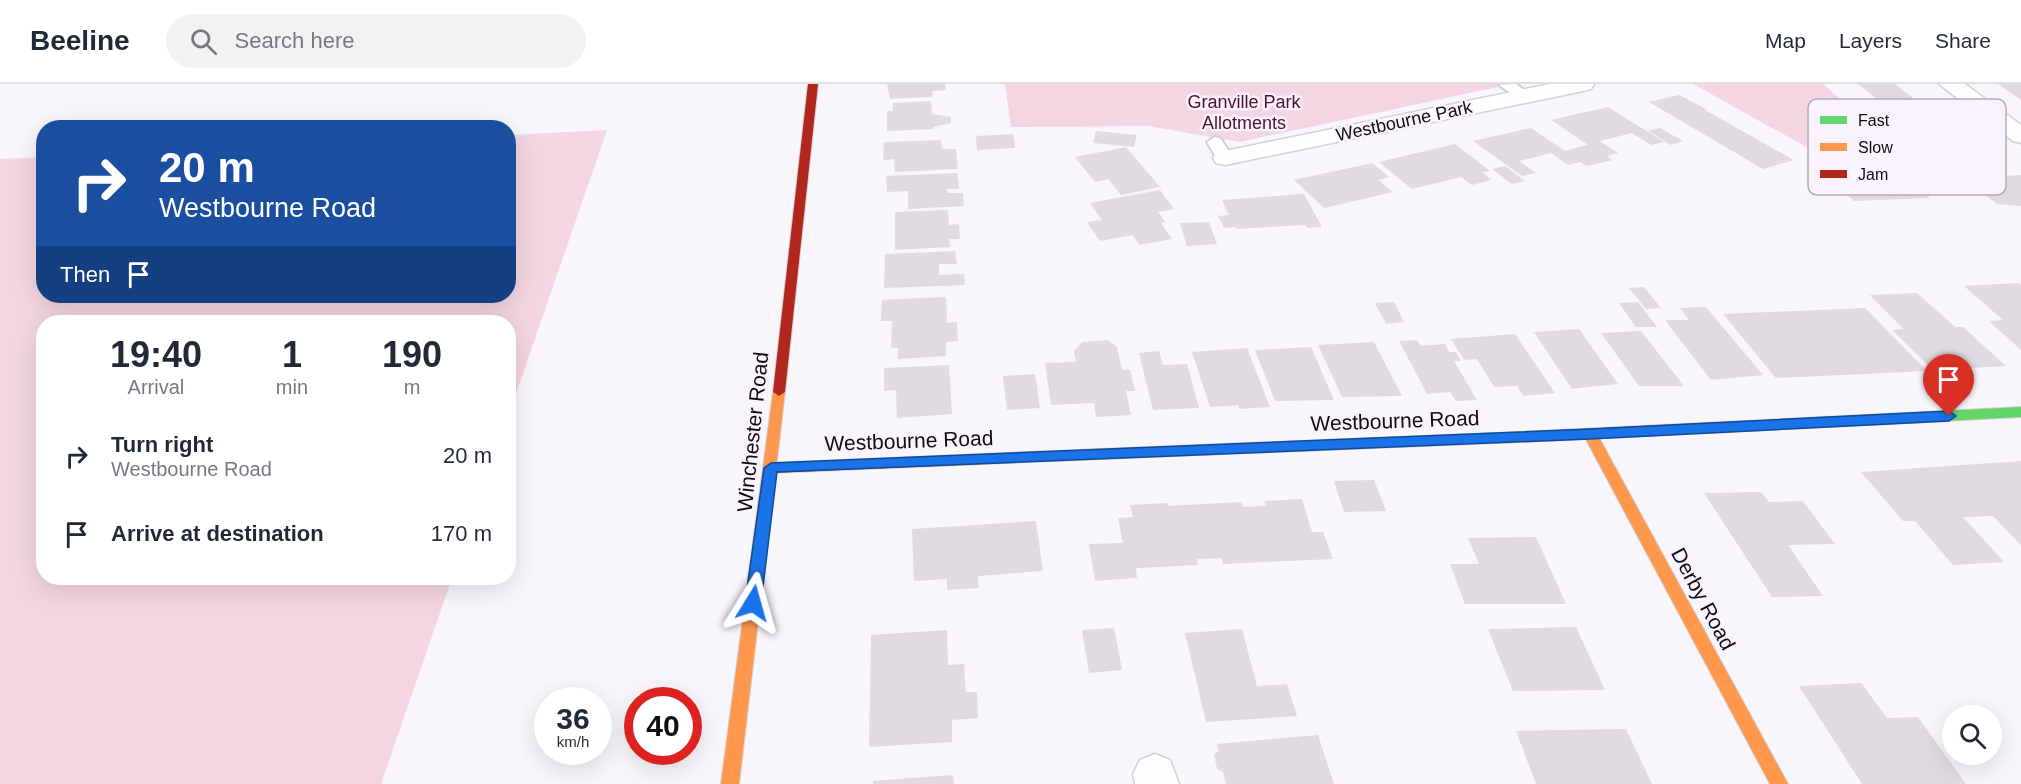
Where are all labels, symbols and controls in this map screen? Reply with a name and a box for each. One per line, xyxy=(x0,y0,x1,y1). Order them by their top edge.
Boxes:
search box xyxy=(166,14,586,68)
text: Beeline xyxy=(30,25,130,56)
icon: search xyxy=(187,25,220,58)
text: Search here xyxy=(235,28,354,53)
text: Map xyxy=(1765,29,1806,52)
text: Layers xyxy=(1839,29,1902,52)
text: Share xyxy=(1935,29,1991,52)
park label: Granville Park Allotments xyxy=(1187,92,1302,133)
street label: Westbourne Park xyxy=(1334,97,1475,145)
legend xyxy=(1808,99,2006,195)
text: Fast xyxy=(1858,112,1890,129)
text: Slow xyxy=(1858,139,1893,156)
icon: right xyxy=(60,144,138,222)
text: 20 m xyxy=(159,144,255,191)
text: Jam xyxy=(1858,166,1888,183)
text: Westbourne Road xyxy=(159,193,376,223)
icon: arrive xyxy=(122,258,155,291)
text: Then xyxy=(60,262,110,287)
text: 19:40 xyxy=(110,334,202,375)
text: 1 xyxy=(282,334,302,375)
text: 190 xyxy=(382,334,442,375)
street label: Winchester Road xyxy=(733,351,772,513)
pin xyxy=(1923,354,1974,416)
icon: arrive xyxy=(1932,363,1965,396)
text: Arrival xyxy=(128,376,184,398)
text: min xyxy=(276,376,308,398)
text: m xyxy=(404,376,420,398)
street label: Westbourne Road xyxy=(1310,406,1480,435)
street label: Westbourne Road xyxy=(824,426,994,455)
text: Turn right xyxy=(111,432,213,457)
icon: right xyxy=(60,440,93,473)
text: 20 m xyxy=(443,443,492,468)
text: Westbourne Road xyxy=(111,458,272,480)
icon: arrive xyxy=(60,518,93,551)
text: Arrive at destination xyxy=(111,521,324,546)
text: 170 m xyxy=(431,521,492,546)
street label: Derby Road xyxy=(1667,544,1740,654)
position arrow xyxy=(721,571,785,635)
speed limit sign: 40 xyxy=(624,687,702,765)
text: 36 xyxy=(556,702,590,735)
map controls xyxy=(1942,705,2002,765)
button: search xyxy=(1942,705,2002,765)
text: km/h xyxy=(557,733,589,750)

